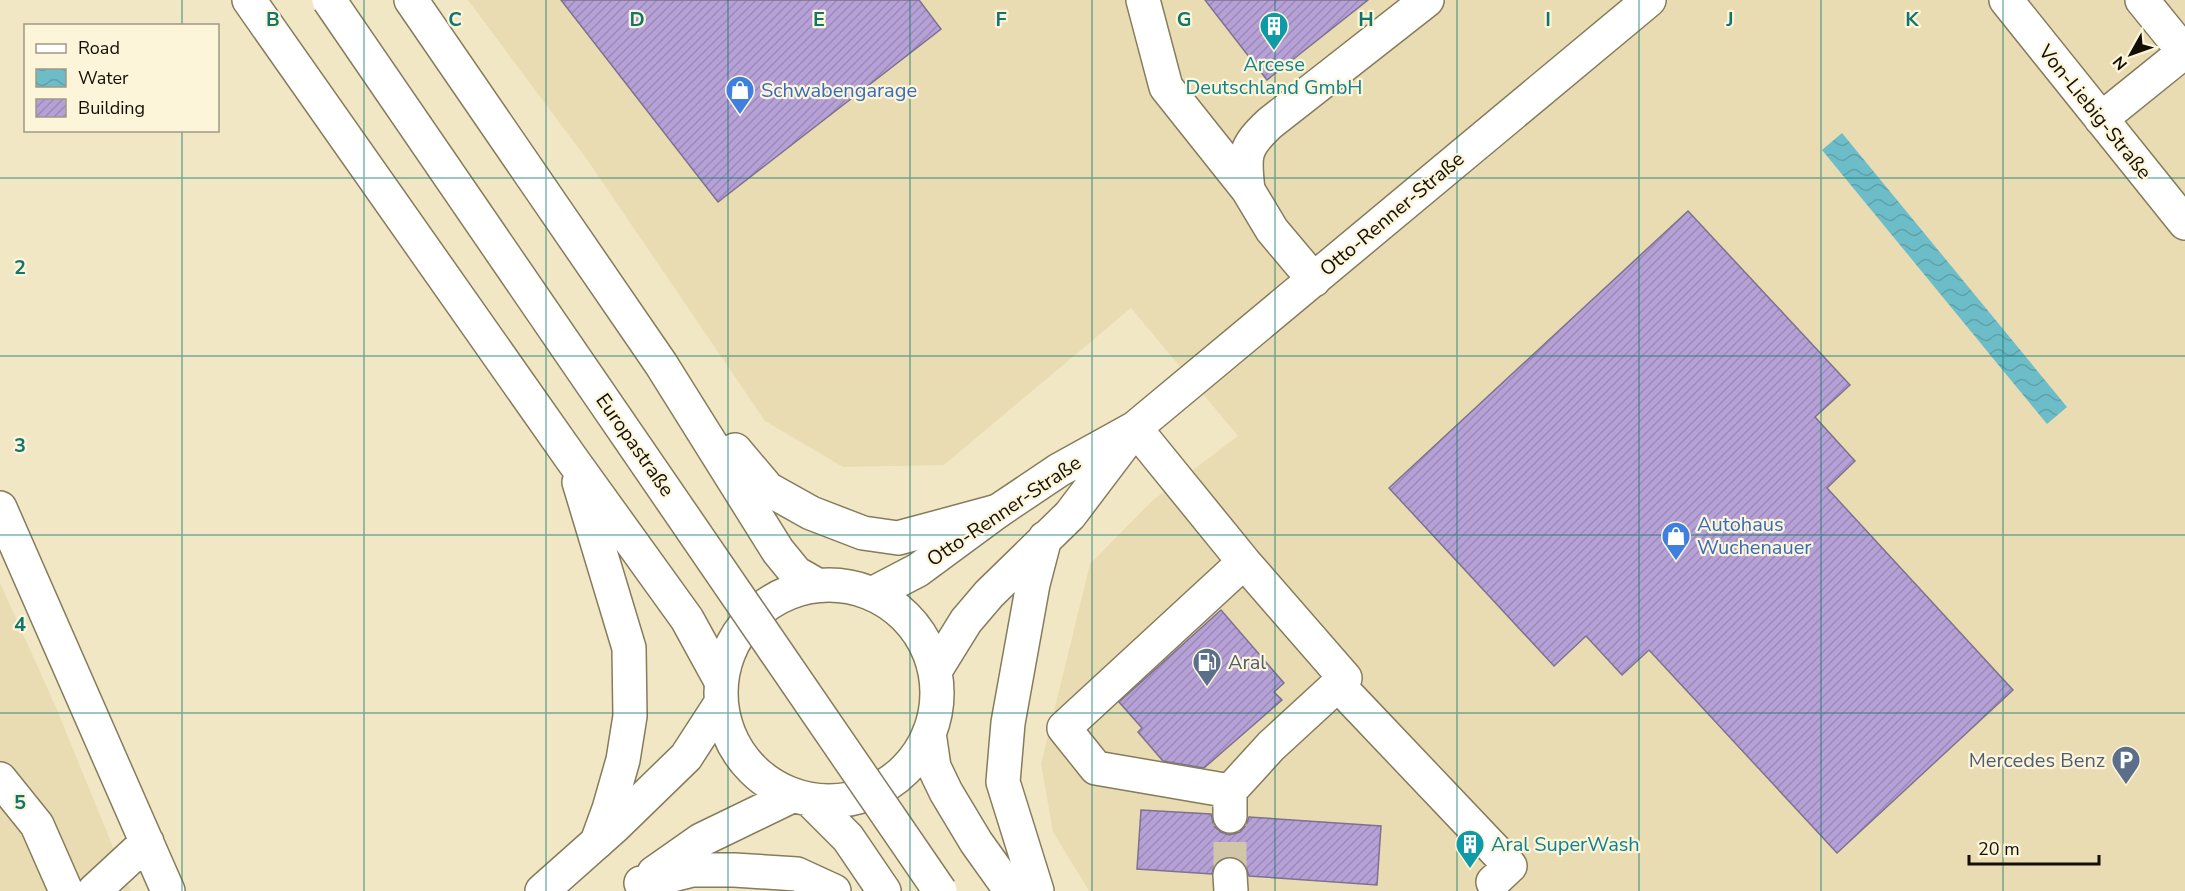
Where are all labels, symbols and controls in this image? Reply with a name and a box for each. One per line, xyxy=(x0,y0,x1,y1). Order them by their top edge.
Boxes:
text: B xyxy=(266,6,280,33)
text: C xyxy=(448,6,462,33)
text: D xyxy=(629,6,645,33)
text: E xyxy=(813,6,825,33)
text: F xyxy=(995,6,1007,33)
text: G xyxy=(1177,6,1191,33)
text: H xyxy=(1358,6,1374,33)
text: I xyxy=(1545,6,1551,33)
text: J xyxy=(1725,6,1734,33)
text: K xyxy=(1905,6,1919,33)
building icon: Arcese Deutschland GmbH xyxy=(1258,10,1290,52)
legend xyxy=(24,24,219,132)
north arrow xyxy=(2101,24,2161,84)
text: Road xyxy=(78,36,120,60)
street label: Von-Liebig-Straße xyxy=(2032,38,2158,185)
place label: Arcese Deutschland GmbH xyxy=(1185,51,1363,101)
text: N xyxy=(2108,51,2133,75)
text: Water xyxy=(78,66,129,90)
shop icon: Schwabengarage xyxy=(724,74,756,116)
place label: Schwabengarage xyxy=(761,77,917,104)
text: Building xyxy=(78,96,145,120)
street label: Otto-Renner-Straße xyxy=(1314,146,1470,282)
text: 2 xyxy=(14,254,26,281)
street label: Europastraße xyxy=(589,388,681,502)
text: 3 xyxy=(14,432,26,459)
street label: Otto-Renner-Straße xyxy=(922,449,1086,573)
place label: Autohaus Wuchenauer xyxy=(1697,511,1811,561)
shop icon: Autohaus Wuchenauer xyxy=(1660,520,1692,562)
text: 4 xyxy=(14,611,26,638)
fuel station icon: Aral xyxy=(1191,646,1223,688)
place label: Aral xyxy=(1228,649,1266,676)
parking icon: Mercedes Benz xyxy=(2110,744,2142,786)
place label: Mercedes Benz xyxy=(1969,747,2105,774)
text: 5 xyxy=(14,789,26,816)
building icon: Aral SuperWash xyxy=(1454,828,1486,870)
scale bar xyxy=(1969,828,2100,866)
place label: Aral SuperWash xyxy=(1491,831,1640,858)
text: 20 m xyxy=(1978,837,2020,861)

